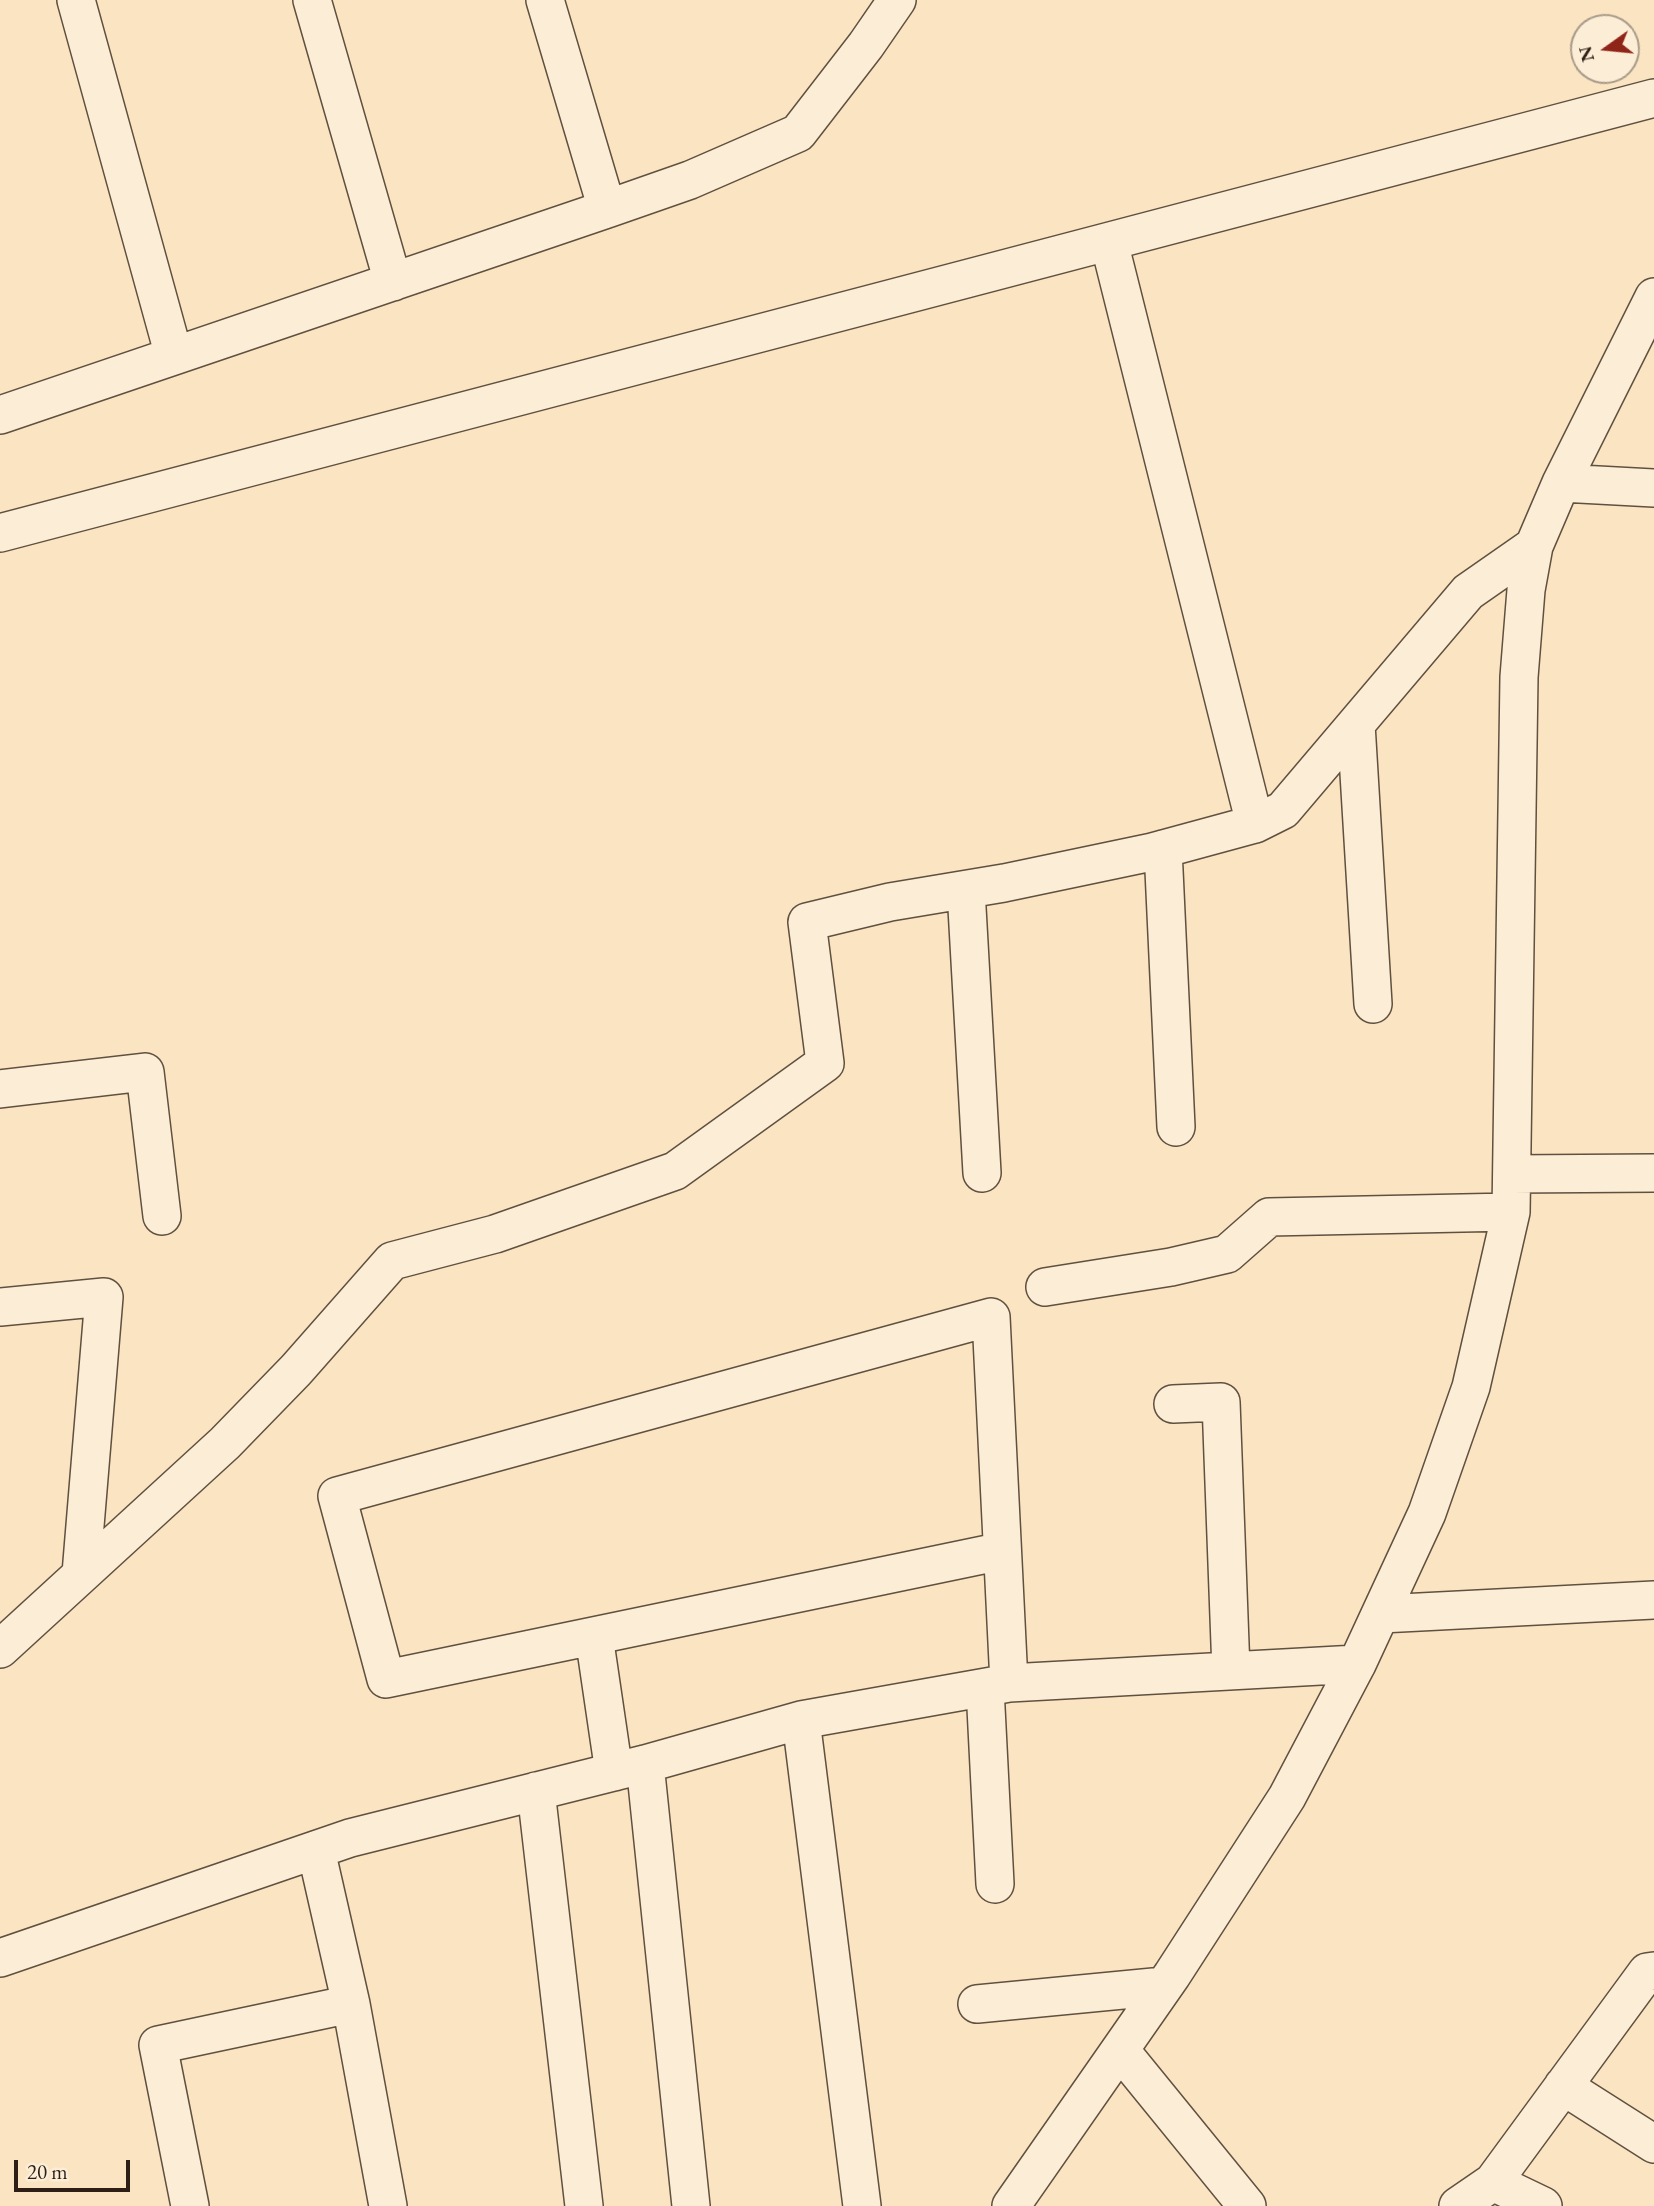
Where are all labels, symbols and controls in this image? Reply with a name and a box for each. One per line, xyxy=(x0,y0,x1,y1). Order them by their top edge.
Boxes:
north arrow xyxy=(1570,14,1640,84)
text: N xyxy=(1572,43,1600,65)
scale bar xyxy=(18,2146,133,2190)
text: 20 m xyxy=(27,2158,68,2185)

